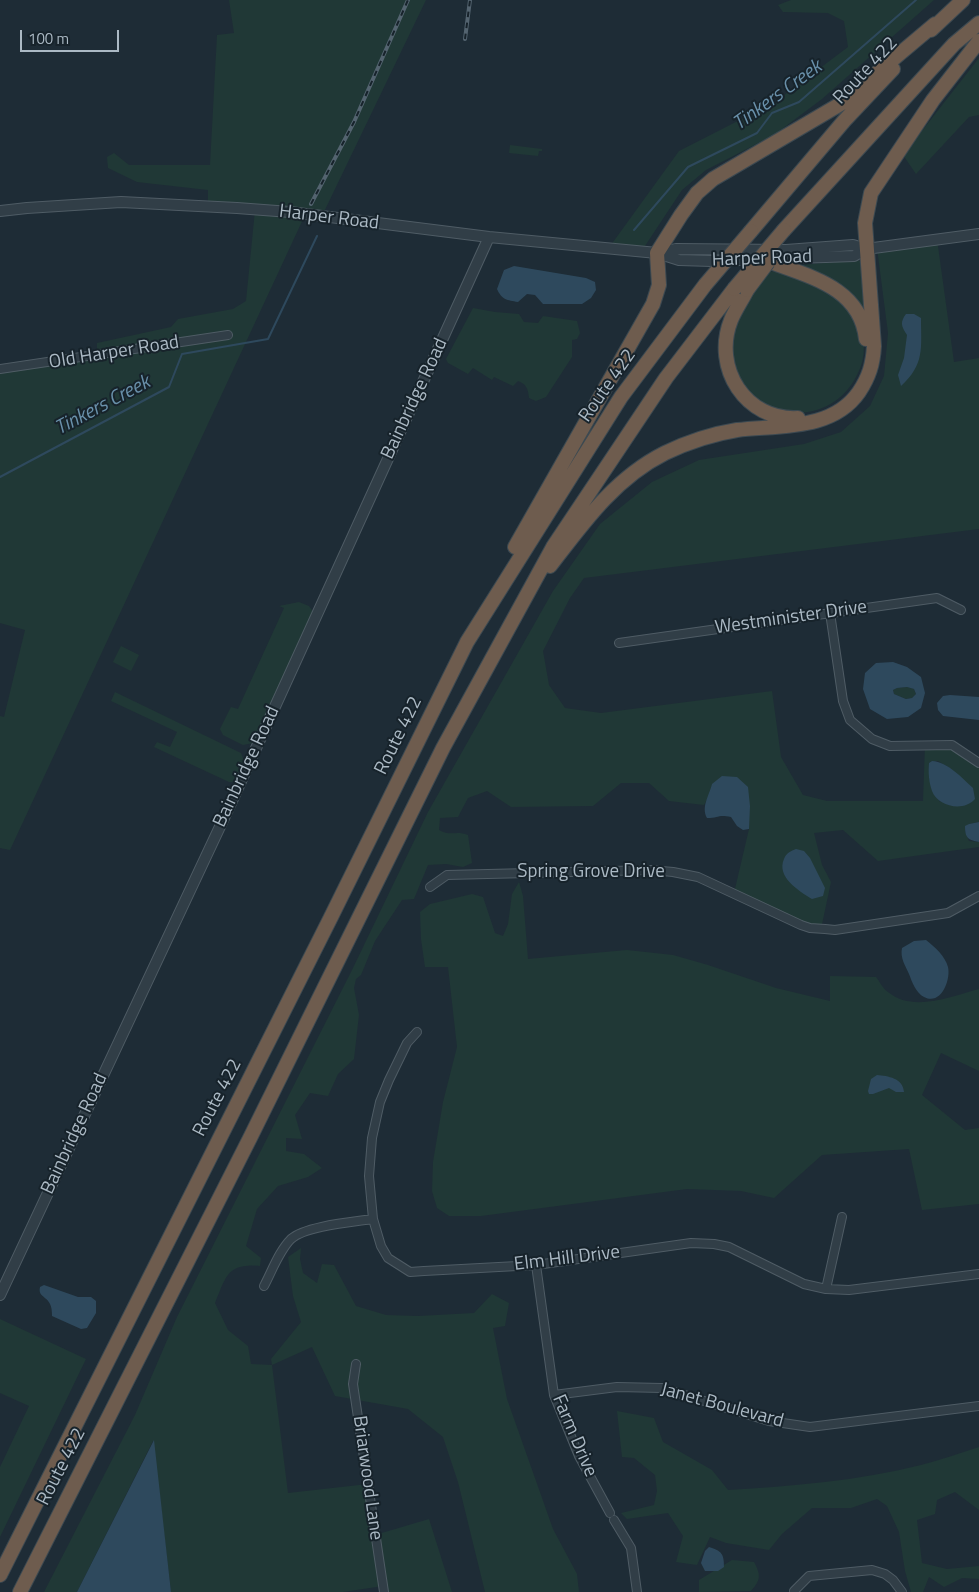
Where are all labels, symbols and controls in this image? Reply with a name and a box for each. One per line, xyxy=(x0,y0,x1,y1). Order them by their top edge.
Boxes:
scale bar xyxy=(22,20,121,52)
text: 100 m xyxy=(28,27,69,50)
street label: Route 422 xyxy=(829,33,903,109)
water label: Tinkers Creek xyxy=(729,56,827,136)
street label: Harper Road xyxy=(278,201,380,235)
street label: Harper Road xyxy=(711,246,813,272)
street label: Old Harper Road xyxy=(47,331,181,375)
street label: Bainbridge Road xyxy=(377,335,453,463)
street label: Route 422 xyxy=(575,345,641,427)
water label: Tinkers Creek xyxy=(51,371,155,441)
street label: Westminister Drive xyxy=(713,596,869,640)
street label: Route 422 xyxy=(370,693,428,779)
street label: Bainbridge Road xyxy=(209,703,285,831)
street label: Spring Grove Drive xyxy=(517,861,665,883)
street label: Route 422 xyxy=(189,1055,247,1141)
street label: Bainbridge Road xyxy=(37,1070,113,1198)
street label: Elm Hill Drive xyxy=(513,1241,621,1277)
street label: Janet Boulevard xyxy=(658,1379,786,1433)
street label: Farm Drive xyxy=(546,1391,602,1481)
street label: Briarwood Lane xyxy=(347,1414,387,1542)
street label: Route 422 xyxy=(33,1424,91,1510)

